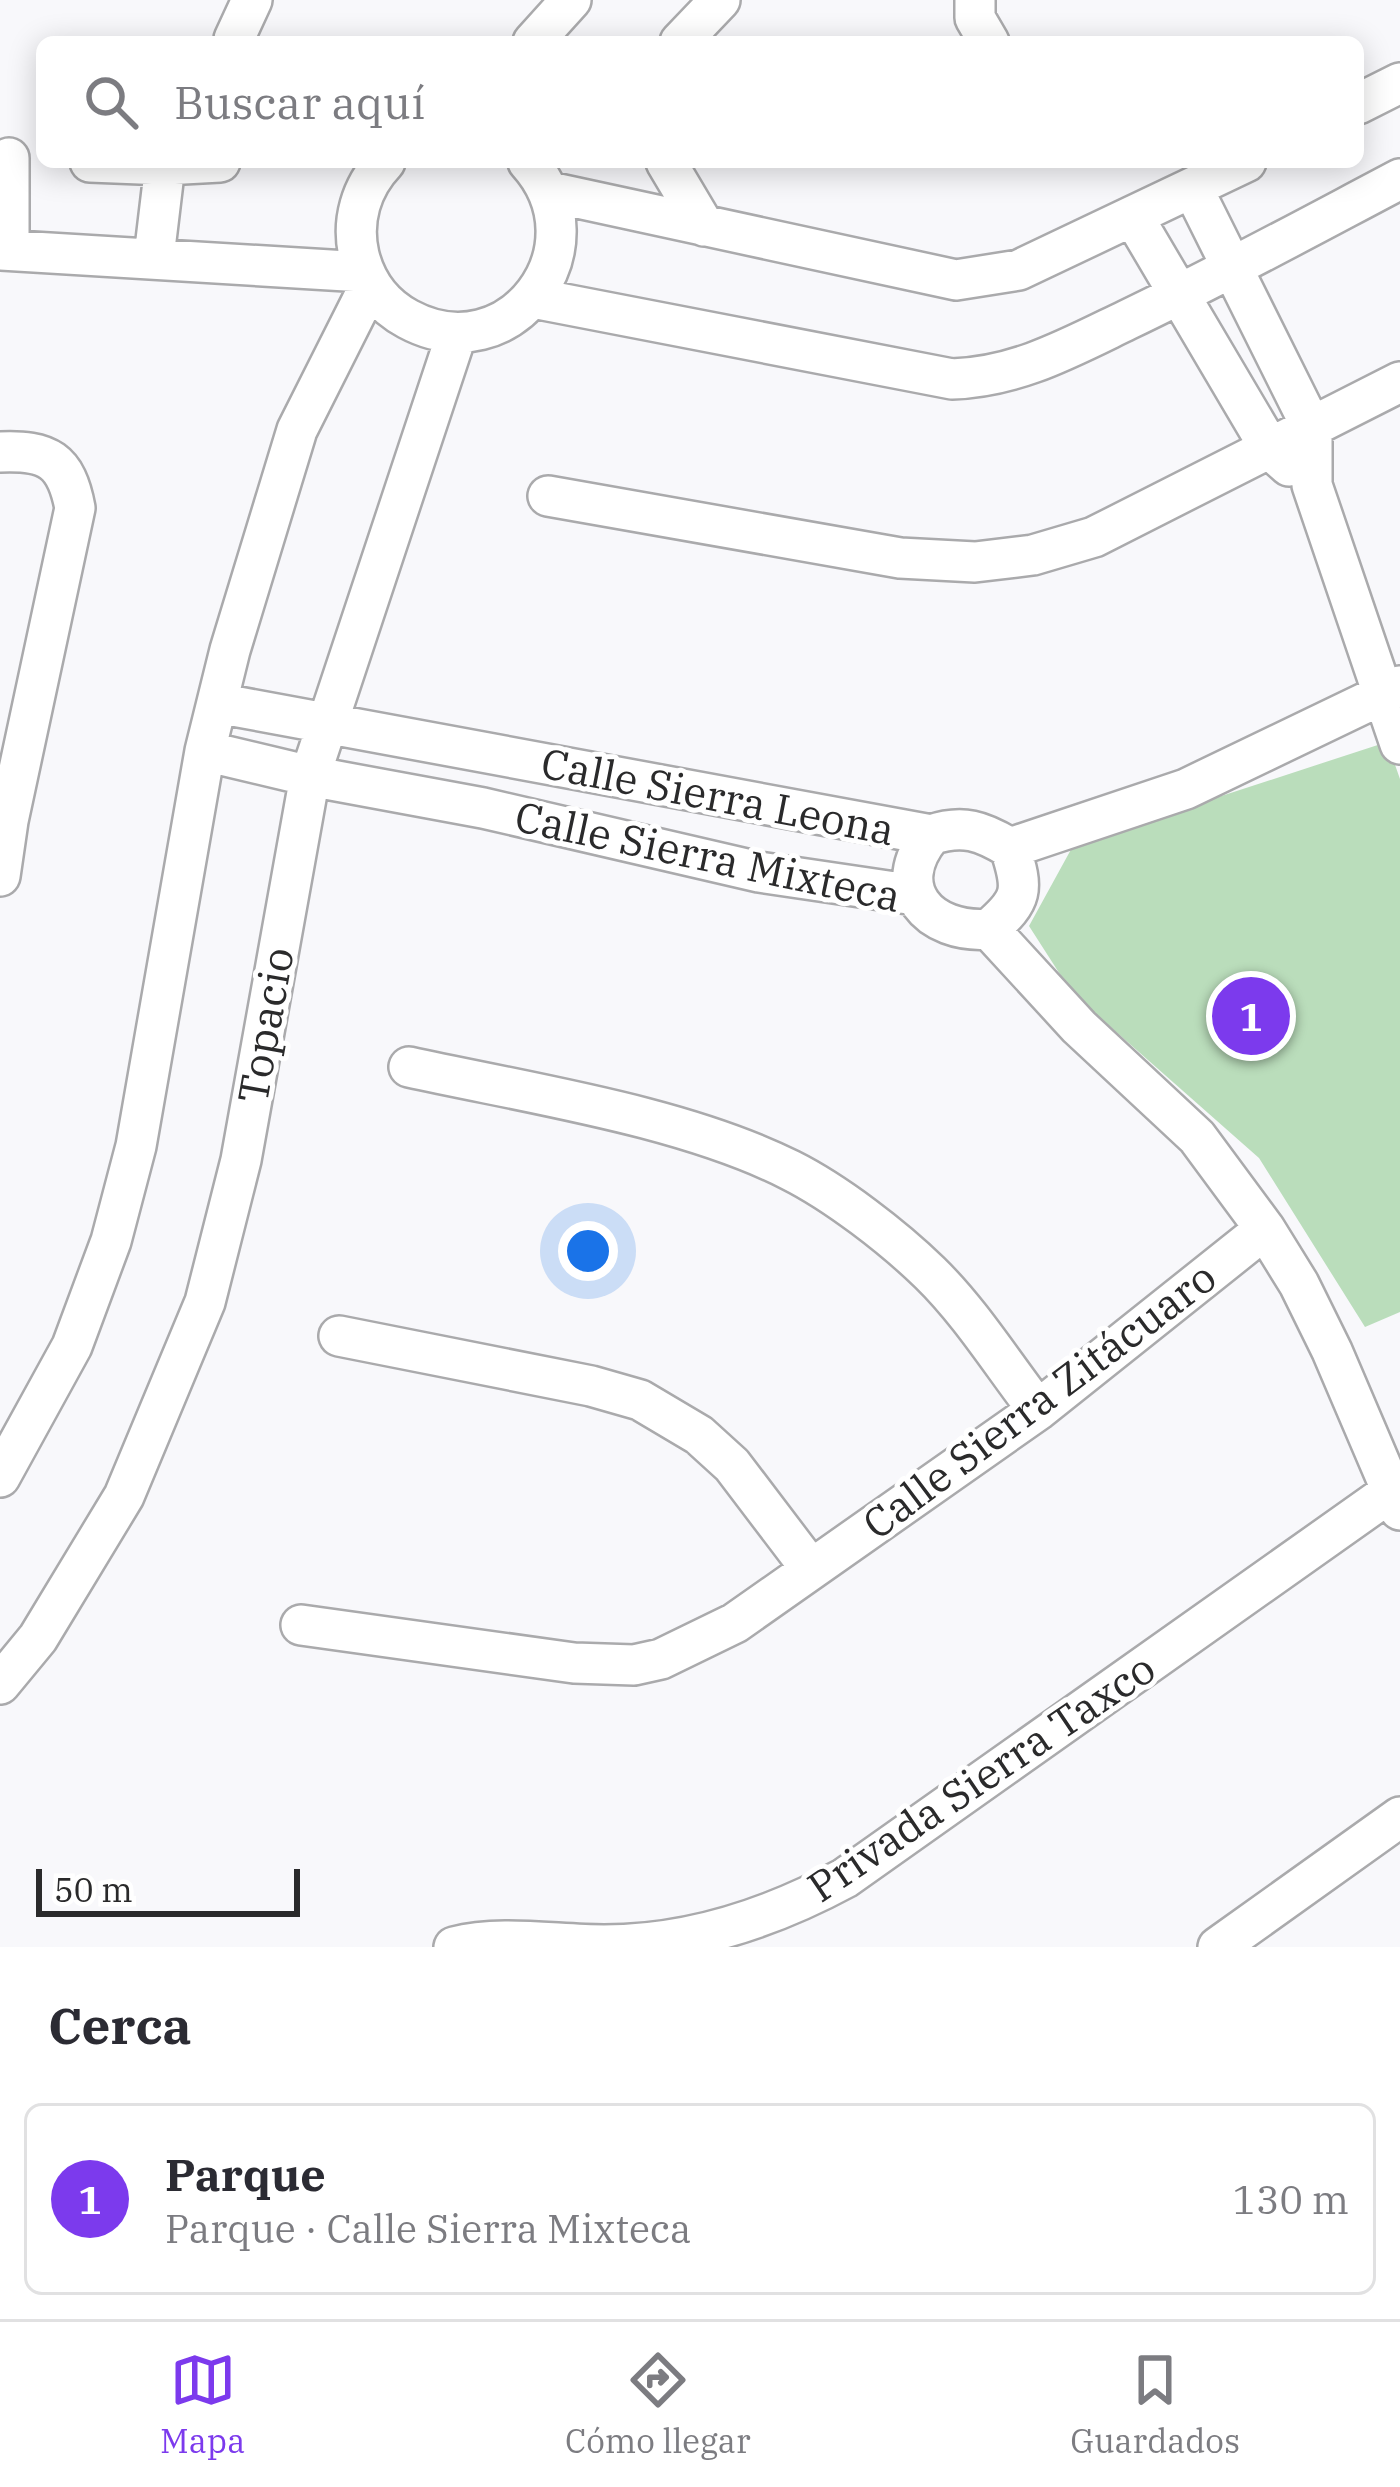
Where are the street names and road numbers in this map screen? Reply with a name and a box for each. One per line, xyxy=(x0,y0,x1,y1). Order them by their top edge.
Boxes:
street label: Calle Sierra Leona xyxy=(537,735,899,857)
street label: Calle Sierra Mixteca xyxy=(510,788,906,924)
street label: Topacio xyxy=(224,943,306,1107)
street label: Calle Sierra Zitácuaro xyxy=(851,1249,1227,1551)
street label: Privada Sierra Taxco xyxy=(797,1640,1165,1914)

